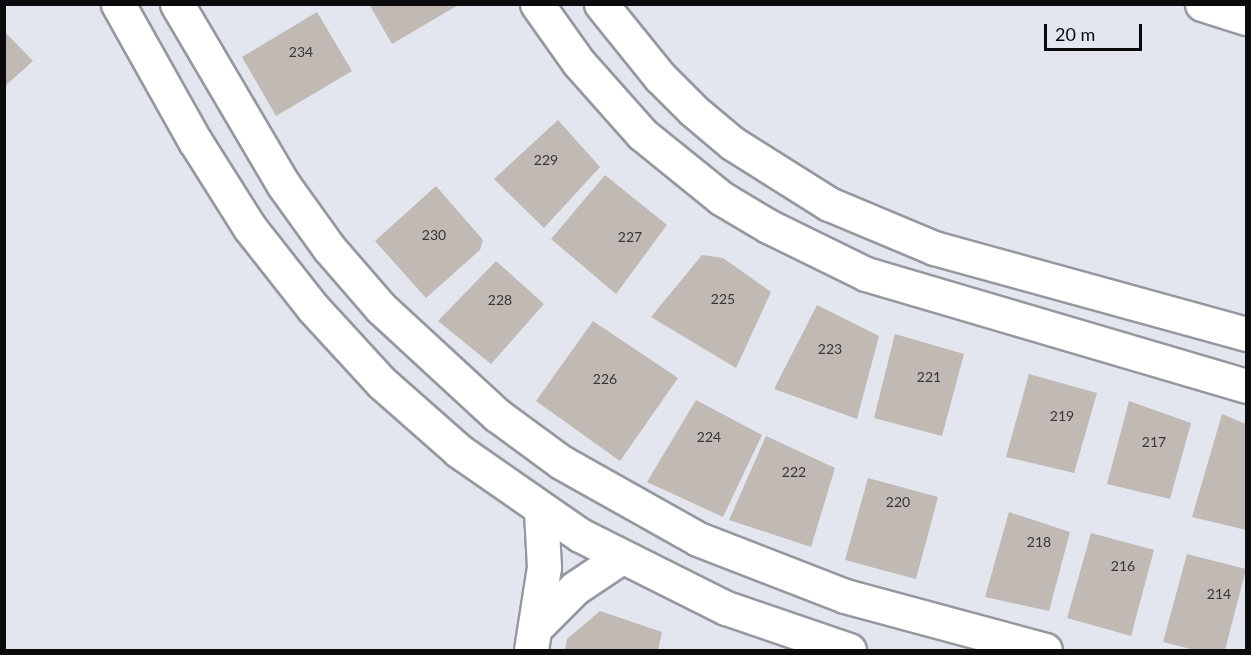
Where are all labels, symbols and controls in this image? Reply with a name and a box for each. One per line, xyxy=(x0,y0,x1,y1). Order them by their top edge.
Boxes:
scale bar xyxy=(1047,12,1144,50)
text: 20 m xyxy=(1055,23,1095,45)
house number: 234 xyxy=(289,44,313,60)
house number: 229 xyxy=(534,152,558,168)
house number: 230 xyxy=(422,227,446,243)
house number: 227 xyxy=(618,229,642,245)
house number: 225 xyxy=(711,291,735,307)
house number: 228 xyxy=(488,292,512,308)
house number: 223 xyxy=(818,341,842,357)
house number: 221 xyxy=(917,369,941,385)
house number: 226 xyxy=(593,371,617,387)
house number: 219 xyxy=(1050,408,1074,424)
house number: 224 xyxy=(697,429,721,445)
house number: 217 xyxy=(1142,434,1166,450)
house number: 222 xyxy=(782,464,806,480)
house number: 220 xyxy=(886,494,910,510)
house number: 218 xyxy=(1027,534,1051,550)
house number: 216 xyxy=(1111,558,1135,574)
house number: 214 xyxy=(1207,586,1231,602)

